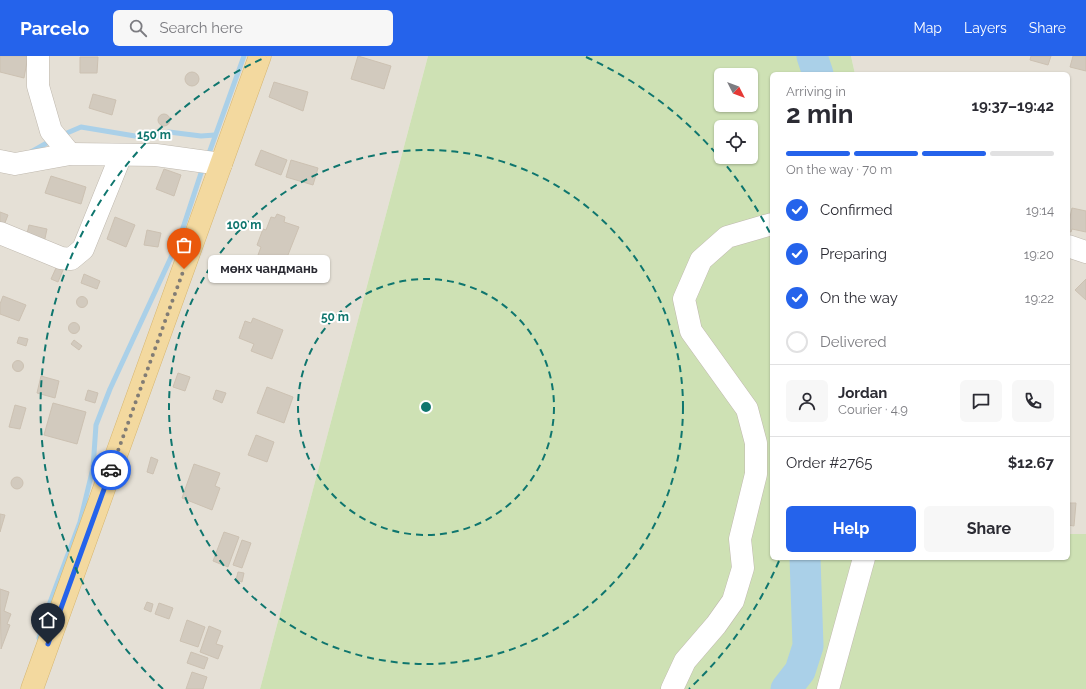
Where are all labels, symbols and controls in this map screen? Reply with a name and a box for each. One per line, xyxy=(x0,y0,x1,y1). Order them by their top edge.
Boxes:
search box xyxy=(113,10,393,46)
text: Parcelo xyxy=(20,17,89,39)
icon: search xyxy=(127,17,149,39)
text: Search here xyxy=(159,19,243,37)
text: Map xyxy=(914,20,942,36)
text: Layers xyxy=(964,20,1007,36)
text: Share xyxy=(1029,20,1066,36)
north arrow xyxy=(714,68,758,112)
map controls xyxy=(714,68,758,164)
text: Arriving in xyxy=(786,84,846,99)
text: 19:37–19:42 xyxy=(972,97,1054,115)
text: 2 min xyxy=(786,99,853,129)
button: locate xyxy=(714,120,758,164)
text: 150 m xyxy=(137,128,171,142)
text: On the way · 70 m xyxy=(786,162,892,177)
icon: check xyxy=(786,199,808,221)
text: Confirmed xyxy=(820,201,893,219)
text: 19:14 xyxy=(1026,203,1054,218)
text: 100 m xyxy=(227,218,261,232)
pin xyxy=(167,228,201,269)
icon: bag xyxy=(173,234,195,256)
icon: check xyxy=(786,243,808,265)
text: Preparing xyxy=(820,245,887,263)
text: 19:20 xyxy=(1024,247,1054,262)
callout: мөнх чандмань xyxy=(208,255,330,283)
text: мөнх чандмань xyxy=(220,261,318,276)
icon: check xyxy=(786,287,808,309)
text: On the way xyxy=(820,289,898,307)
text: 19:22 xyxy=(1025,291,1054,306)
text: 50 m xyxy=(321,310,349,324)
text: Delivered xyxy=(820,333,887,351)
button: person xyxy=(786,380,828,422)
button: chat xyxy=(960,380,1002,422)
button: phone xyxy=(1012,380,1054,422)
text: Jordan xyxy=(838,384,887,402)
centre of rings xyxy=(419,400,433,414)
text: Courier · 4.9 xyxy=(838,402,908,417)
courier xyxy=(91,450,131,490)
text: Order #2765 xyxy=(786,454,872,472)
text: $12.67 xyxy=(1008,454,1054,472)
icon: car xyxy=(100,459,122,481)
button: Help xyxy=(786,506,916,552)
button: Share xyxy=(924,506,1054,552)
pin xyxy=(31,603,65,644)
icon: home xyxy=(37,609,59,631)

